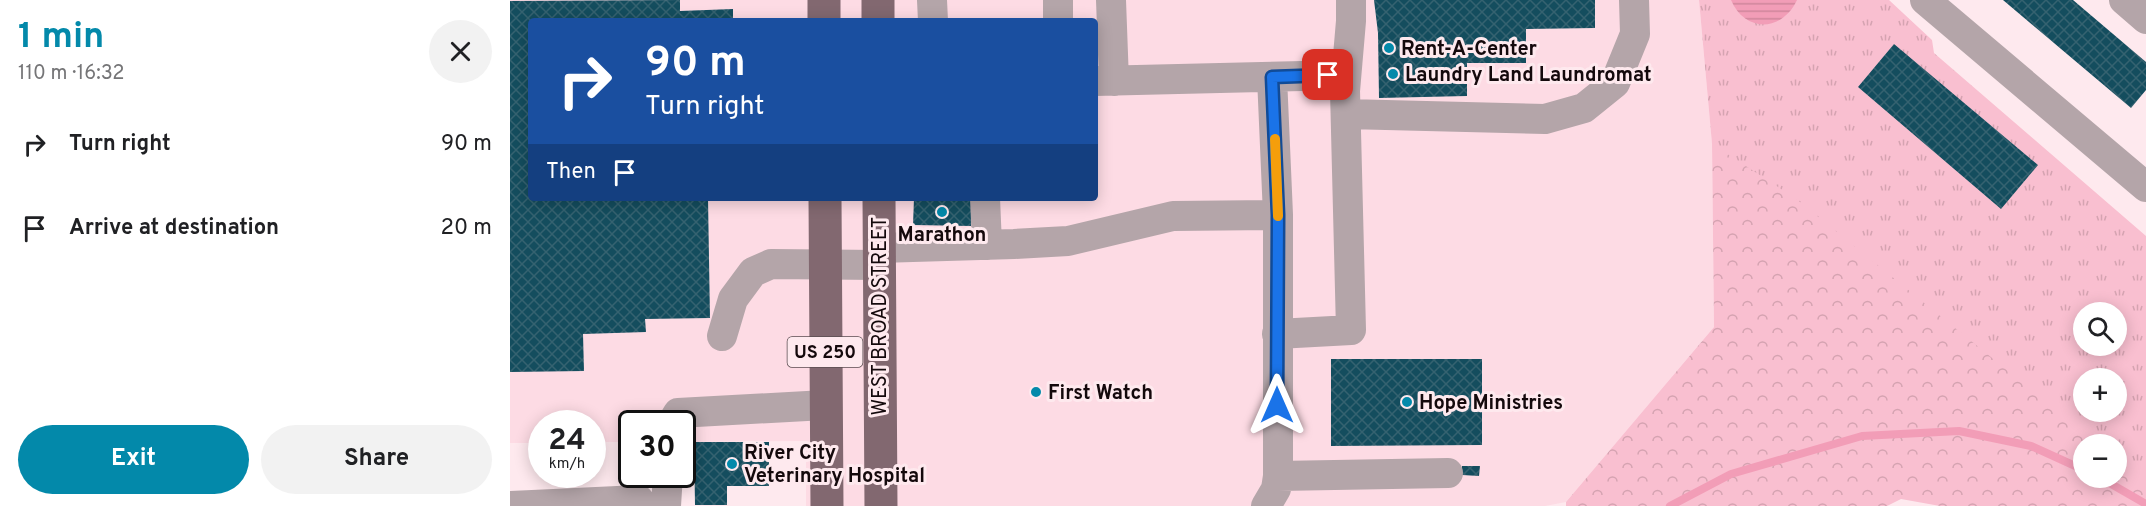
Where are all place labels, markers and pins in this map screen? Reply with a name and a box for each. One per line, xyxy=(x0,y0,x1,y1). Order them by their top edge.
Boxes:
place label: Rent-A-Center xyxy=(1401,37,1538,63)
marker: Rent-A-Center xyxy=(1382,41,1396,55)
pin xyxy=(1302,49,1353,100)
place label: Laundry Land Laundromat xyxy=(1405,63,1652,89)
marker: Laundry Land Laundromat xyxy=(1386,67,1400,81)
marker: Marathon xyxy=(935,205,949,219)
place label: Marathon xyxy=(898,223,986,249)
place label: First Watch xyxy=(1048,381,1153,407)
marker: First Watch xyxy=(1029,385,1043,399)
place label: Hope Ministries xyxy=(1419,391,1563,417)
marker: Hope Ministries xyxy=(1400,395,1414,409)
place label: River City Veterinary Hospital xyxy=(744,441,925,490)
marker: River City Veterinary Hospital xyxy=(725,457,739,471)

